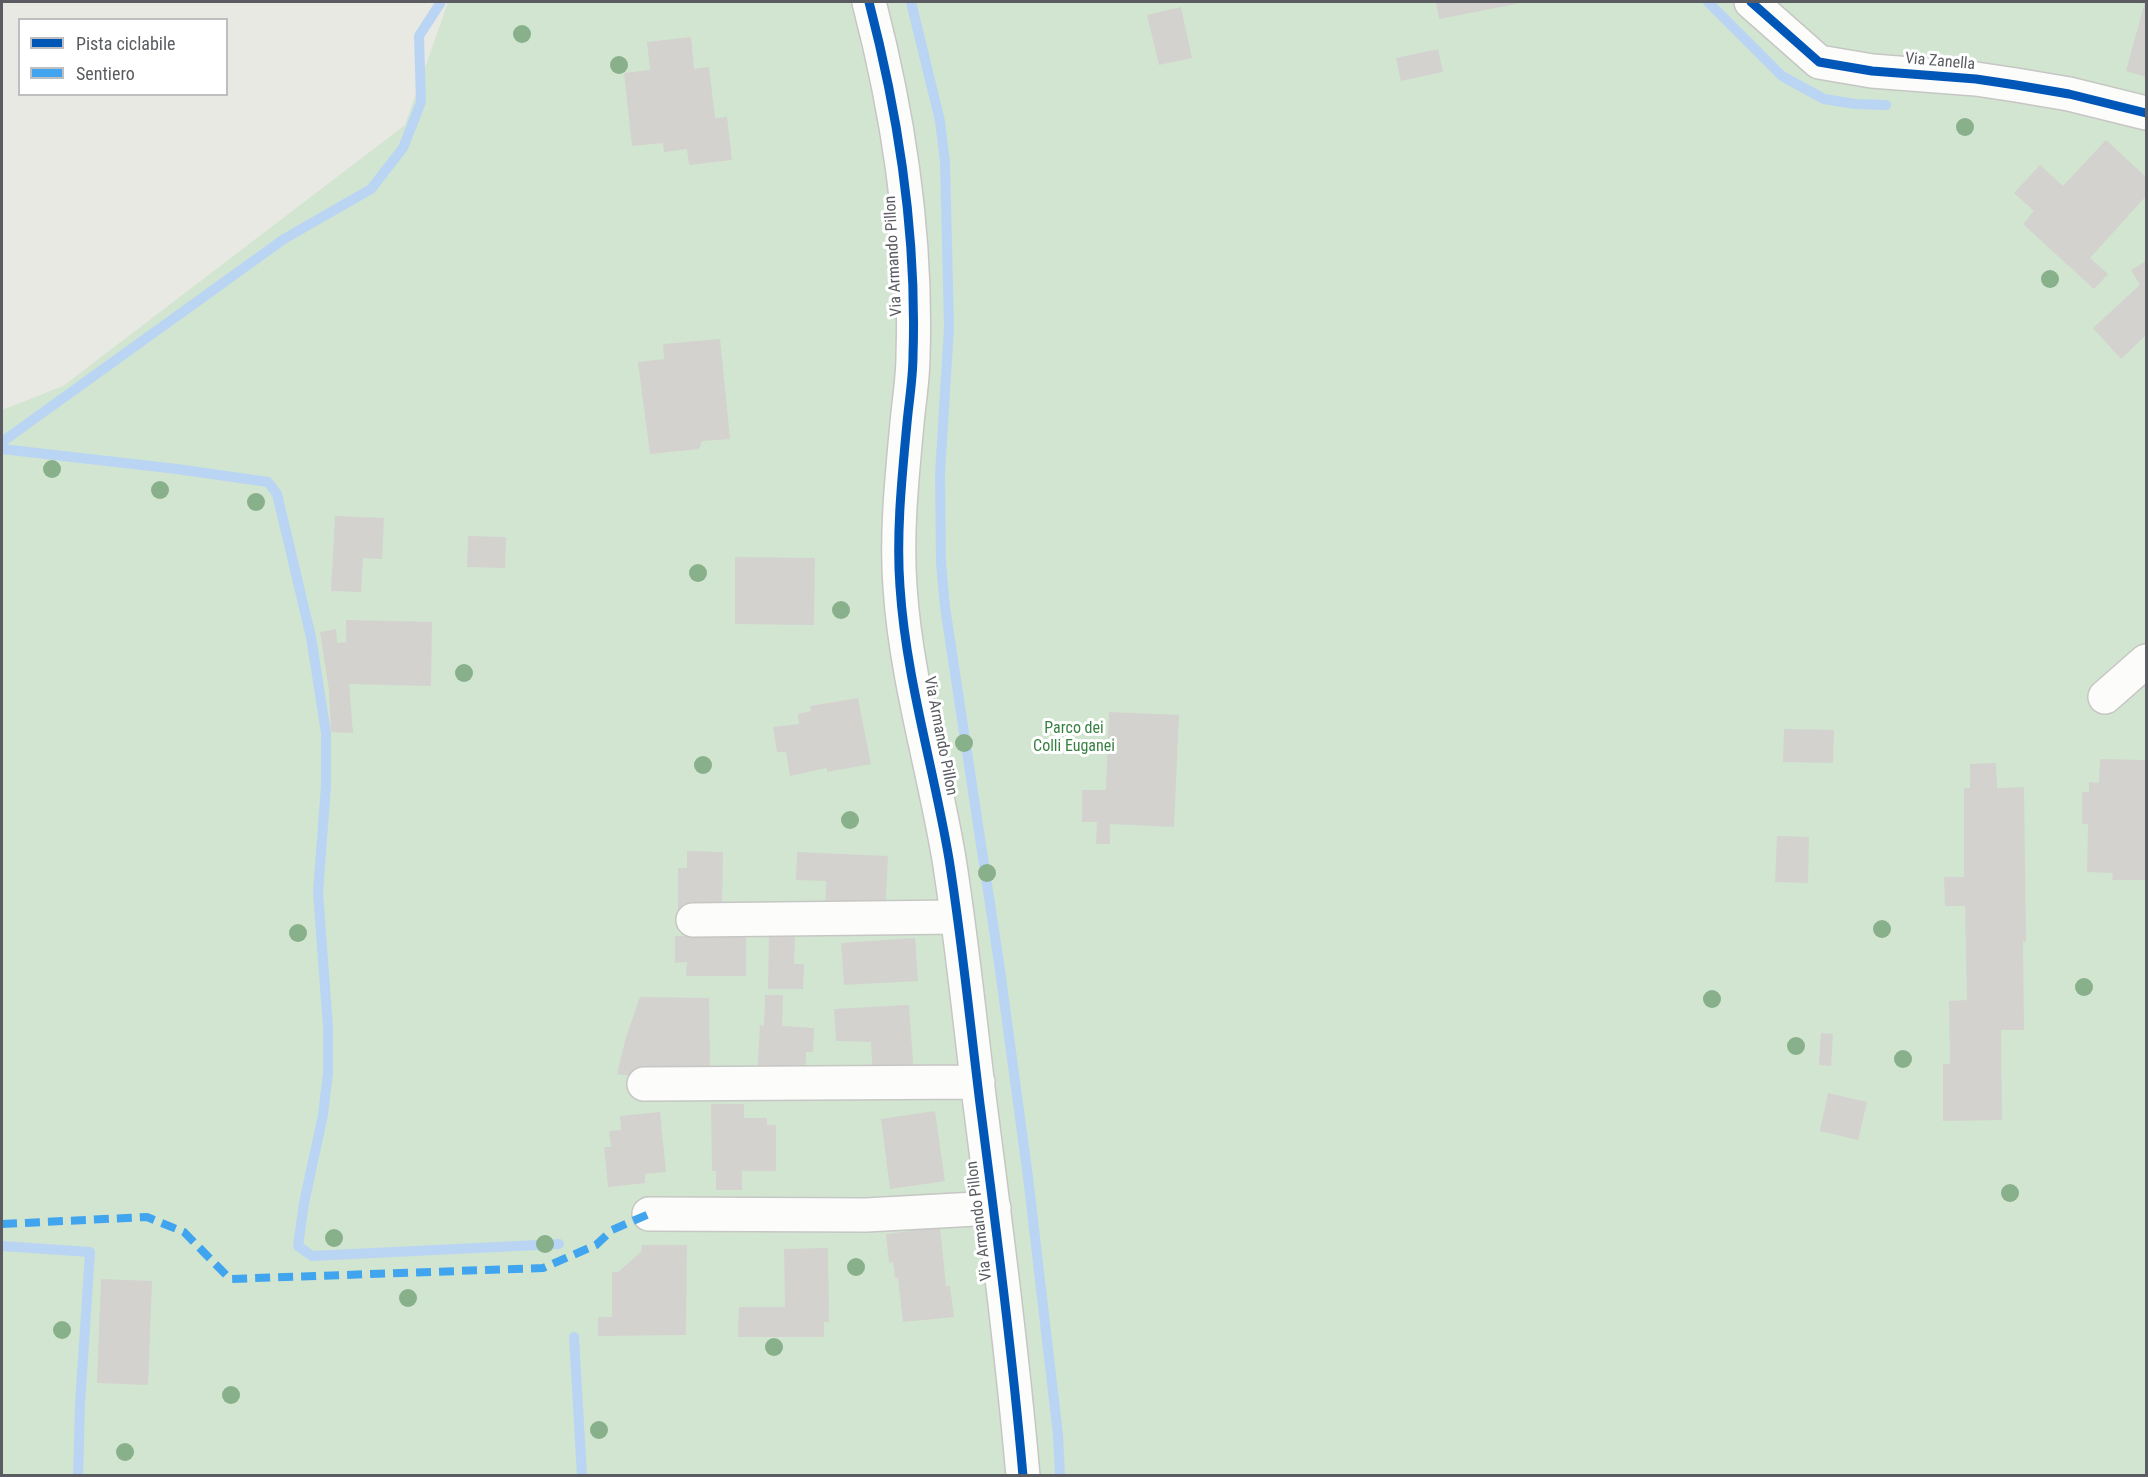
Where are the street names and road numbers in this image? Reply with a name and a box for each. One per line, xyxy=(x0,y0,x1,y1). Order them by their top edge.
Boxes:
street label: Via Zanella xyxy=(1904,49,1976,75)
street label: Via Armando Pillon xyxy=(881,195,907,317)
street label: Via Armando Pillon xyxy=(919,675,961,797)
street label: Via Armando Pillon xyxy=(963,1160,997,1282)

